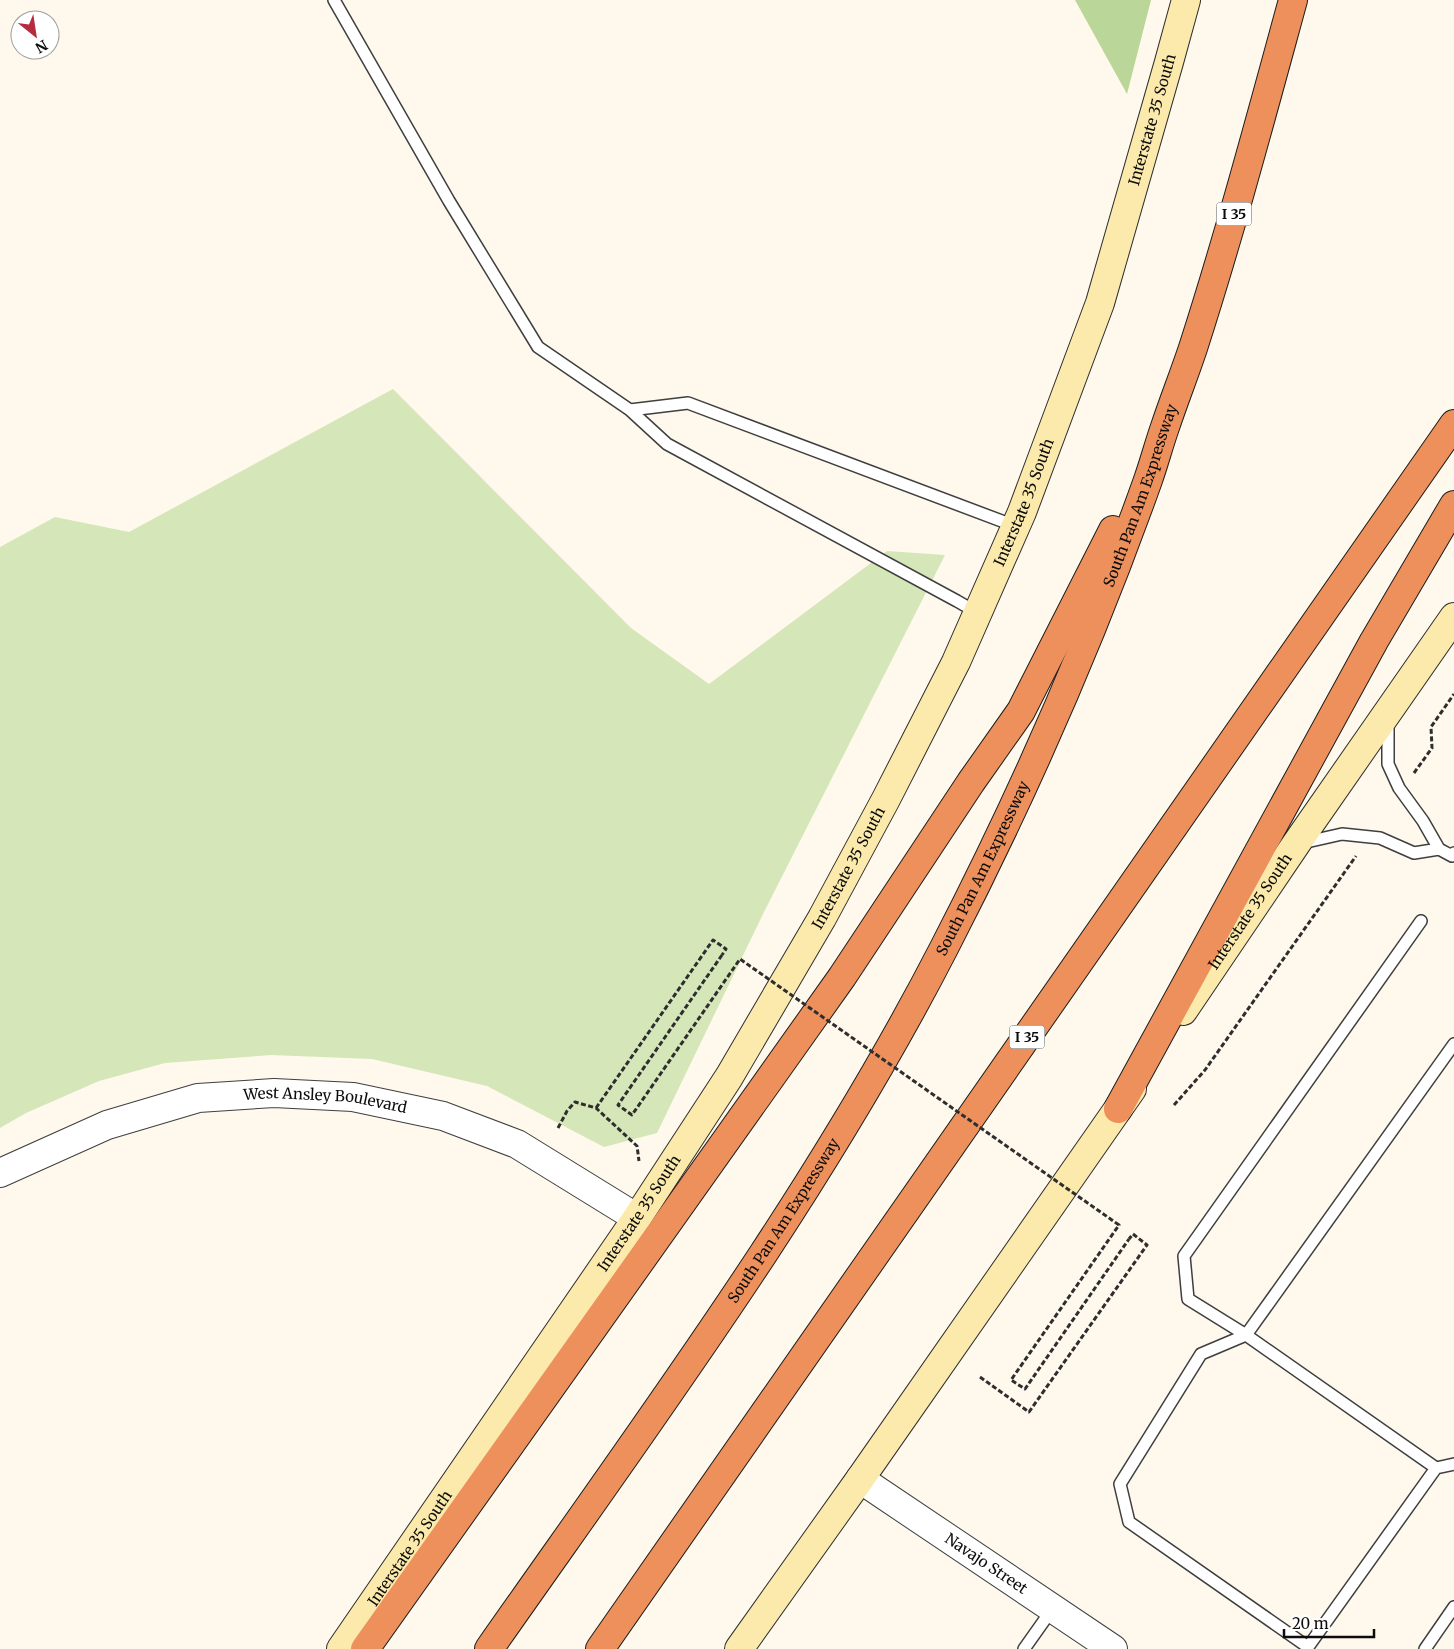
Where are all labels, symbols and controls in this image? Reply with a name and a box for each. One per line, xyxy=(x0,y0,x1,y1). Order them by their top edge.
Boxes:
north arrow xyxy=(10,10,60,60)
text: N xyxy=(32,36,51,57)
street label: Interstate 35 South xyxy=(1124,52,1180,188)
road number: I 35 xyxy=(1216,202,1252,225)
street label: South Pan Am Expressway xyxy=(1099,401,1181,590)
street label: Interstate 35 South xyxy=(989,436,1058,569)
street label: South Pan Am Expressway xyxy=(932,777,1033,959)
street label: Interstate 35 South xyxy=(808,803,889,932)
street label: Interstate 35 South xyxy=(1204,850,1296,973)
road number: I 35 xyxy=(1010,1026,1044,1048)
street label: West Ansley Boulevard xyxy=(242,1083,409,1117)
street label: South Pan Am Expressway xyxy=(723,1134,843,1307)
street label: Interstate 35 South xyxy=(593,1151,685,1275)
street label: Interstate 35 South xyxy=(363,1487,456,1610)
street label: Navajo Street xyxy=(942,1529,1031,1598)
scale bar xyxy=(1284,1606,1374,1638)
text: 20 m xyxy=(1292,1614,1329,1633)

